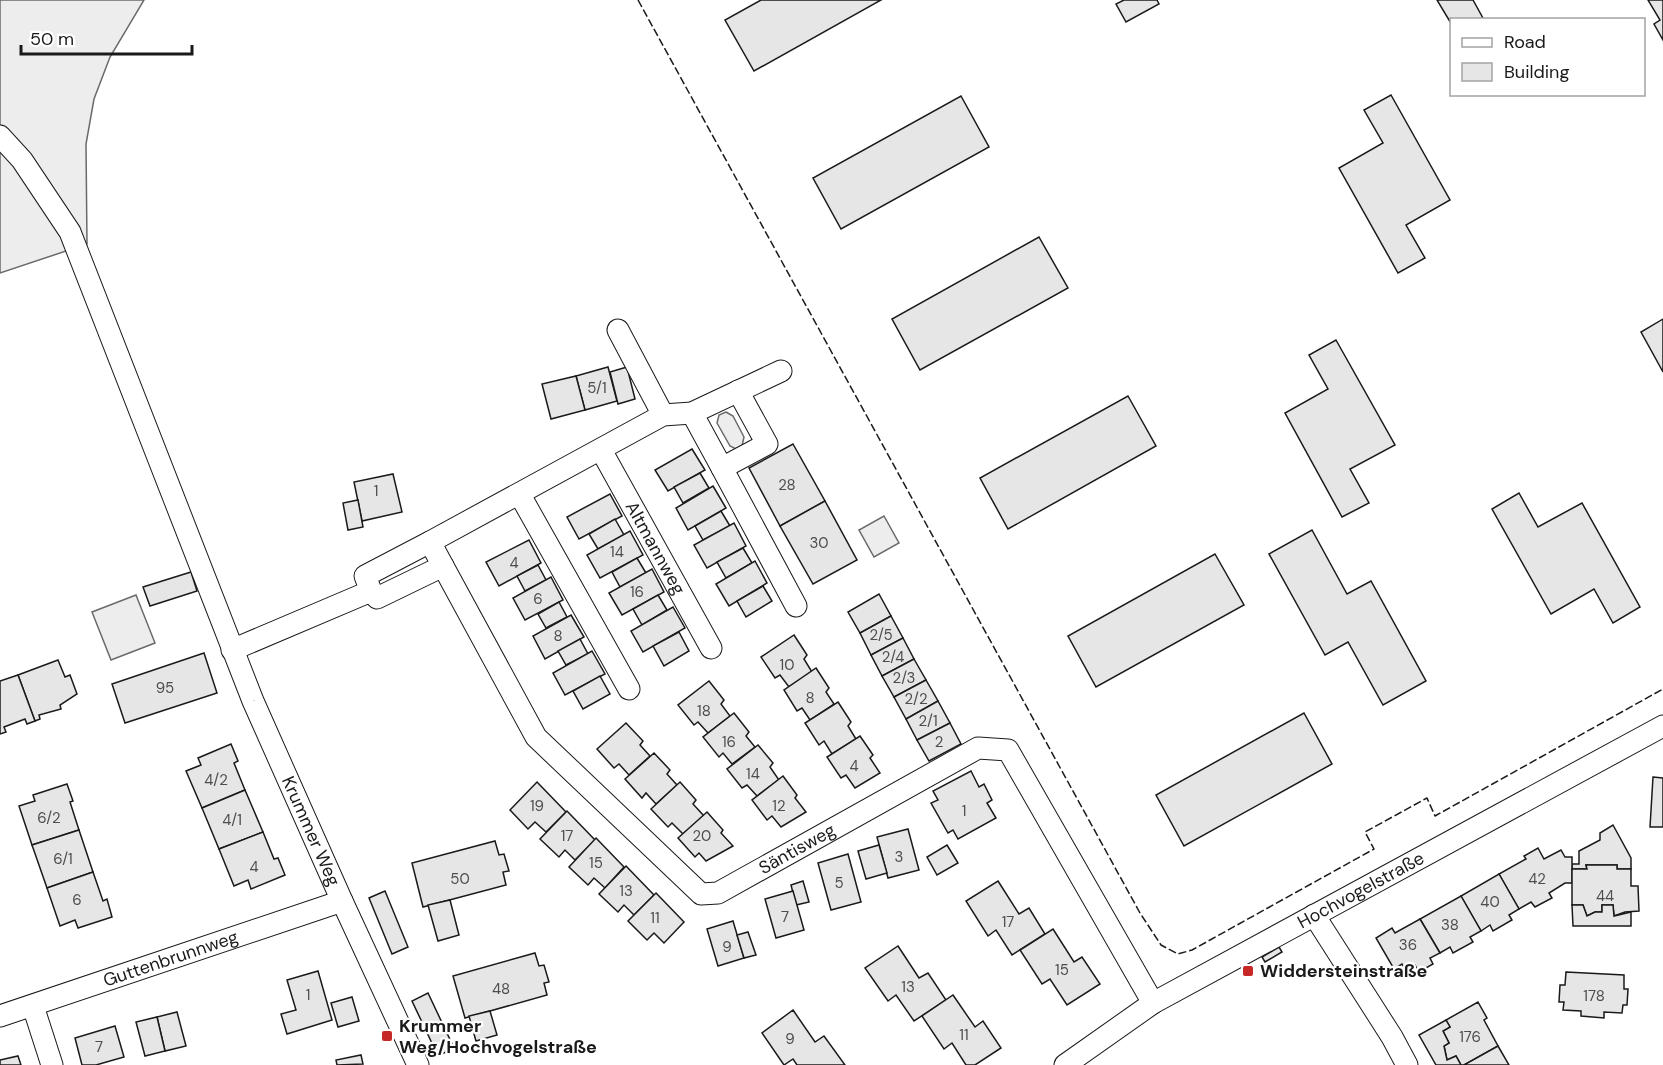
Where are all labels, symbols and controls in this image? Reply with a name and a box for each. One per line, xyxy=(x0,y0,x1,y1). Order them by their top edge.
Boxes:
scale bar xyxy=(21,18,192,56)
legend xyxy=(1450,18,1645,96)
text: 50 m xyxy=(30,27,74,51)
text: Road xyxy=(1504,30,1546,54)
text: Building xyxy=(1504,60,1569,84)
house number: 5/1 xyxy=(587,378,607,398)
house number: 28 xyxy=(778,475,796,495)
house number: 1 xyxy=(374,481,378,501)
street label: Altmannweg xyxy=(620,497,691,599)
house number: 30 xyxy=(809,533,829,553)
house number: 14 xyxy=(610,542,624,562)
house number: 4 xyxy=(509,553,519,573)
house number: 16 xyxy=(630,582,644,602)
house number: 6 xyxy=(533,589,543,609)
house number: 2/5 xyxy=(869,625,893,645)
house number: 8 xyxy=(553,626,563,646)
house number: 2/4 xyxy=(882,647,904,667)
house number: 10 xyxy=(780,655,794,675)
house number: 2/3 xyxy=(893,668,915,688)
house number: 95 xyxy=(156,678,174,698)
house number: 8 xyxy=(805,688,815,708)
house number: 2/2 xyxy=(904,689,928,709)
house number: 18 xyxy=(697,701,711,721)
house number: 2/1 xyxy=(918,711,938,731)
house number: 16 xyxy=(722,732,736,752)
house number: 2 xyxy=(935,732,943,752)
house number: 4 xyxy=(849,756,859,776)
house number: 14 xyxy=(746,764,760,784)
house number: 4/2 xyxy=(204,770,228,790)
street label: Krummer Weg xyxy=(276,772,346,890)
house number: 19 xyxy=(530,796,544,816)
house number: 12 xyxy=(772,796,786,816)
house number: 1 xyxy=(962,801,966,821)
house number: 6/2 xyxy=(37,808,61,828)
house number: 4/1 xyxy=(222,810,242,830)
street label: Säntisweg xyxy=(754,818,840,880)
house number: 17 xyxy=(561,826,573,846)
house number: 20 xyxy=(693,826,711,846)
street label: Hochvogelstraße xyxy=(1293,846,1428,934)
house number: 3 xyxy=(895,847,903,867)
house number: 6/1 xyxy=(53,849,73,869)
house number: 15 xyxy=(589,853,603,873)
house number: 4 xyxy=(249,857,259,877)
house number: 50 xyxy=(450,869,470,889)
house number: 42 xyxy=(1528,869,1546,889)
house number: 5 xyxy=(834,873,844,893)
house number: 13 xyxy=(619,881,633,901)
house number: 44 xyxy=(1596,886,1614,906)
house number: 6 xyxy=(72,890,82,910)
house number: 40 xyxy=(1480,892,1500,912)
house number: 7 xyxy=(781,907,789,927)
house number: 11 xyxy=(650,908,660,928)
house number: 17 xyxy=(1002,912,1014,932)
house number: 38 xyxy=(1441,915,1459,935)
street label: Guttenbrunnweg xyxy=(100,925,241,992)
house number: 36 xyxy=(1399,935,1417,955)
house number: 9 xyxy=(722,937,732,957)
place label: Widdersteinstraße xyxy=(1260,959,1427,983)
house number: 15 xyxy=(1055,960,1069,980)
marker: Widdersteinstraße xyxy=(1241,964,1255,978)
house number: 13 xyxy=(901,977,915,997)
house number: 48 xyxy=(492,979,510,999)
house number: 1 xyxy=(306,985,310,1005)
house number: 178 xyxy=(1583,986,1605,1006)
place label: Krummer Weg/Hochvogelstraße xyxy=(399,1014,597,1059)
house number: 11 xyxy=(959,1025,969,1045)
house number: 176 xyxy=(1459,1027,1481,1047)
marker: Krummer Weg/Hochvogelstraße xyxy=(380,1029,394,1043)
house number: 9 xyxy=(785,1029,795,1049)
house number: 7 xyxy=(95,1037,103,1057)

